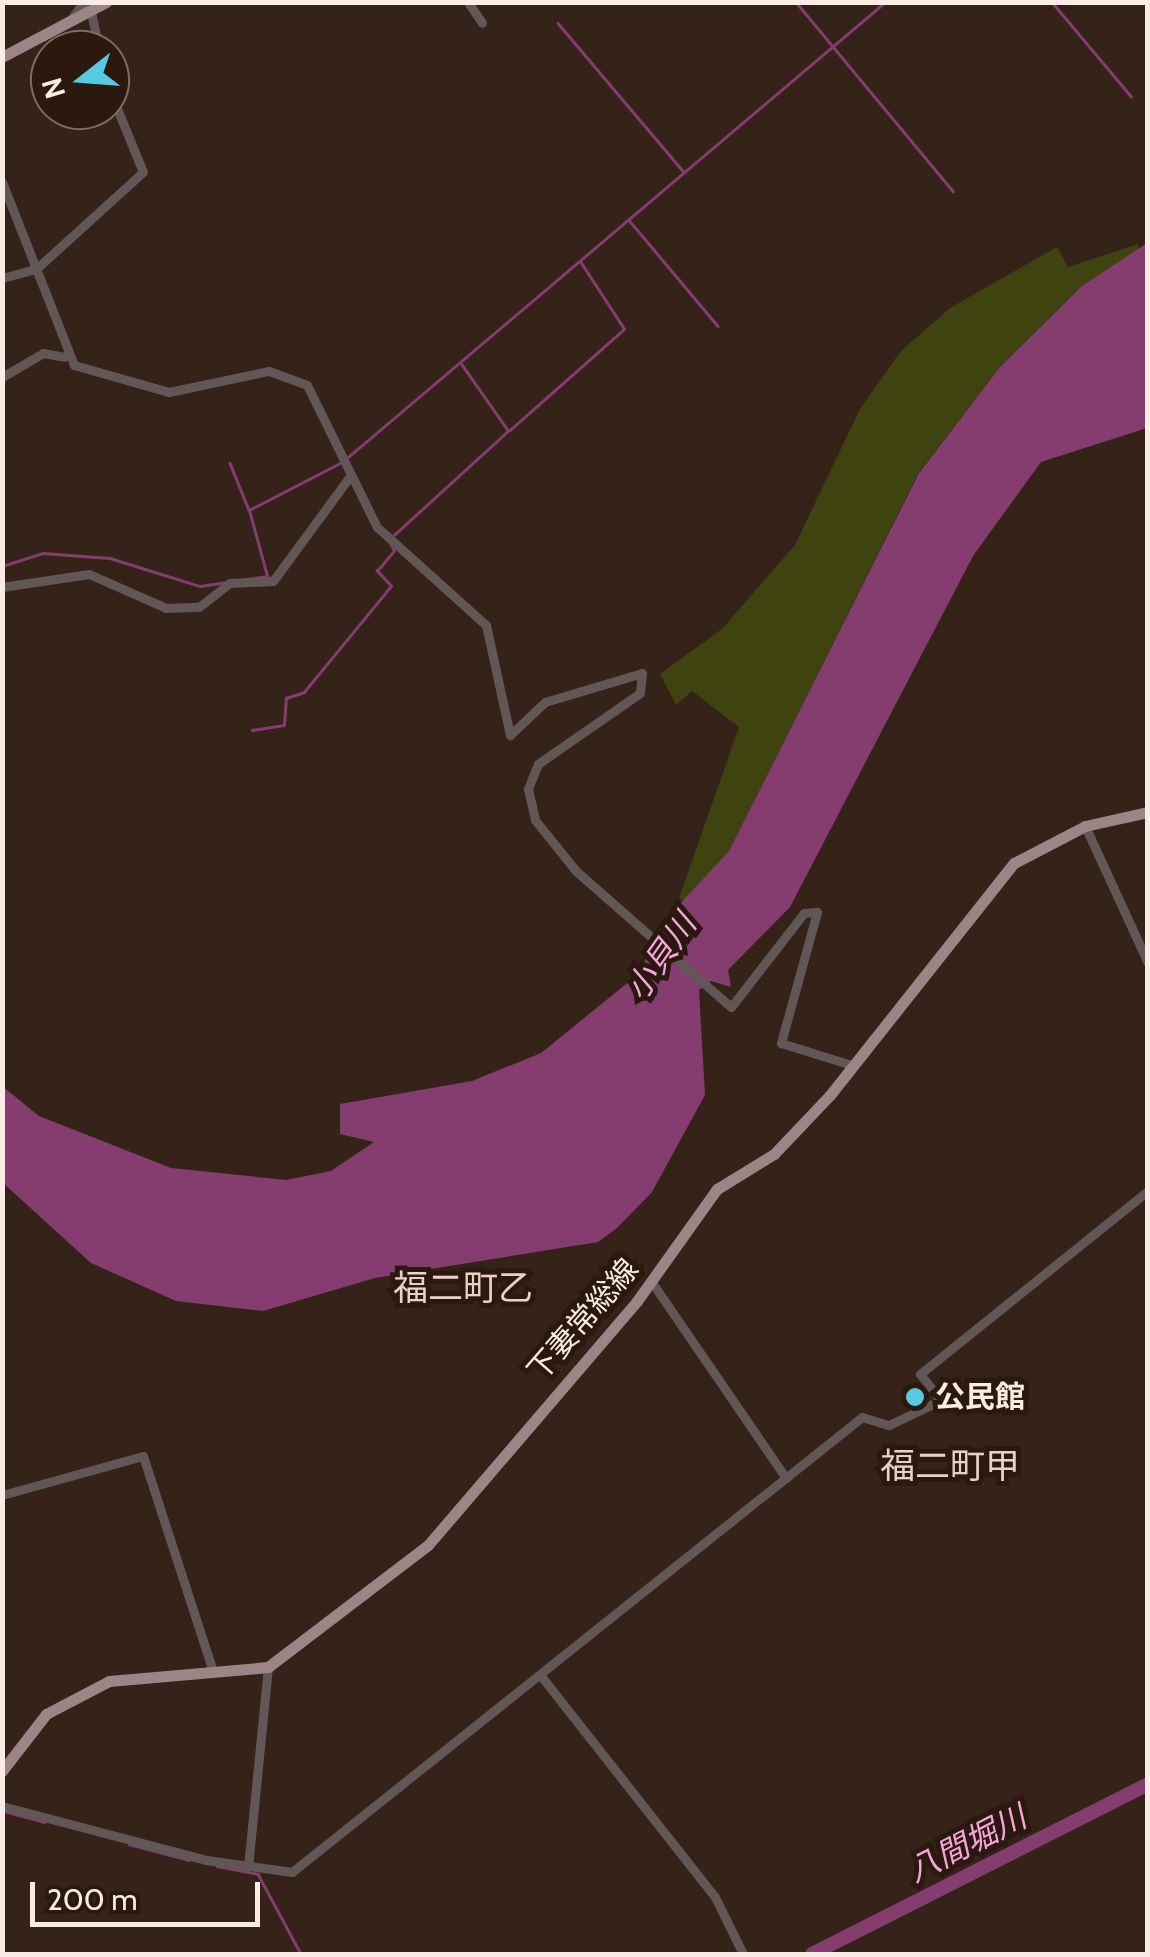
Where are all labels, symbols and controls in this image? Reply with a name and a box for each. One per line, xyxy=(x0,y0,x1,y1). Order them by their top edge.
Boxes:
north arrow xyxy=(30,30,130,130)
text: N xyxy=(34,74,72,103)
water label: 小貝川 xyxy=(618,907,704,1007)
street label: 下妻常総線 xyxy=(520,1252,646,1388)
district label: 福二町乙 xyxy=(393,1267,533,1309)
place label: 公民館 xyxy=(935,1379,1025,1415)
marker: 公民館 xyxy=(904,1386,926,1408)
district label: 福二町甲 xyxy=(880,1445,1020,1487)
water label: 八間堀川 xyxy=(901,1798,1033,1890)
scale bar xyxy=(35,1862,265,1924)
text: 200 m xyxy=(47,1881,138,1918)

